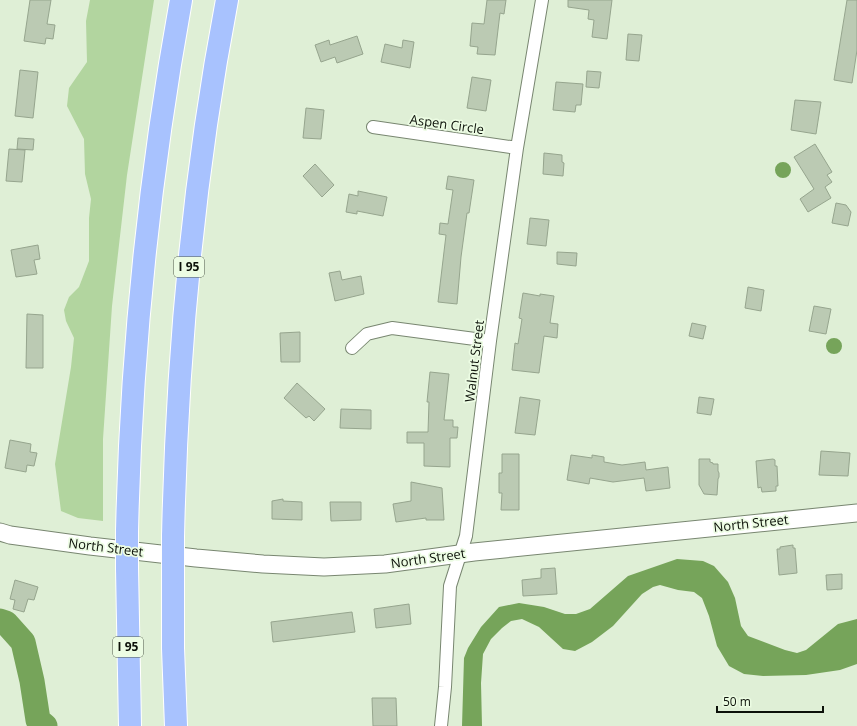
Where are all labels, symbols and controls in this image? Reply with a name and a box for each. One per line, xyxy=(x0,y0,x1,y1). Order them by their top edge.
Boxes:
street label: Aspen Circle xyxy=(409,110,485,138)
road number: I 95 xyxy=(174,257,204,277)
street label: Walnut Street xyxy=(460,318,488,403)
street label: North Street xyxy=(713,510,790,536)
street label: North Street xyxy=(68,533,145,561)
street label: North Street xyxy=(390,544,467,572)
road number: I 95 xyxy=(113,637,143,657)
scale bar xyxy=(717,688,823,714)
text: 50 m xyxy=(723,693,751,710)

